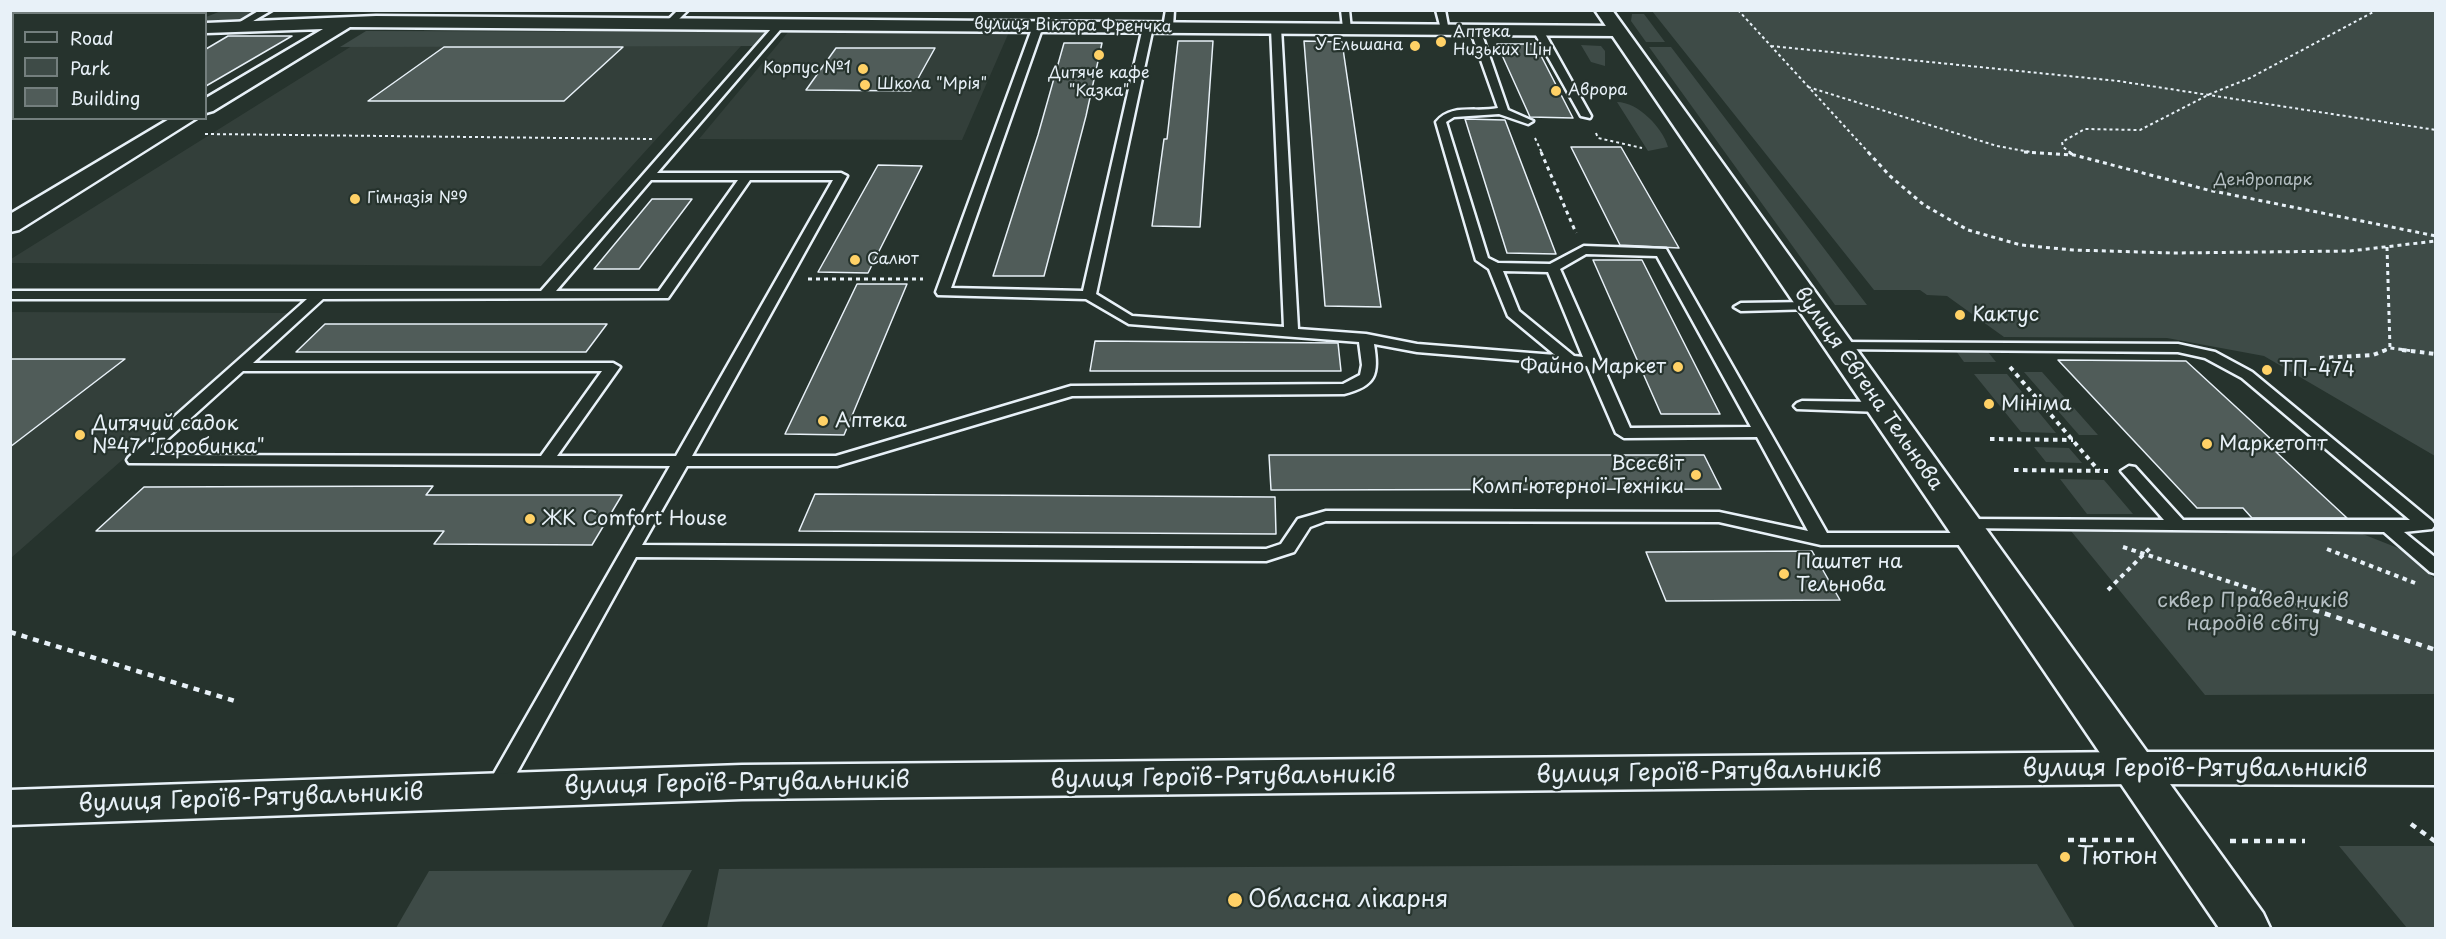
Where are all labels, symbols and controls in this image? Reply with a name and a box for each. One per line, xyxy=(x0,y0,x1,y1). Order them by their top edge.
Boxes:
legend xyxy=(12,12,207,120)
street label: вулиця Віктора Френчка xyxy=(974,15,1172,37)
place label: Аптека Низьких Цін xyxy=(1453,23,1552,61)
text: Road xyxy=(70,24,114,51)
marker: Аптека Низьких Цін xyxy=(1434,35,1448,49)
place label: У Ельшана xyxy=(1315,36,1403,56)
marker: У Ельшана xyxy=(1408,39,1422,53)
marker: Дитяче кафе "Казка" xyxy=(1092,48,1106,62)
text: Park xyxy=(70,54,110,81)
place label: Корпус №1 xyxy=(763,59,851,79)
marker: Корпус №1 xyxy=(856,62,870,76)
place label: Дитяче кафе "Казка" xyxy=(1049,64,1149,102)
place label: Школа "Мрія" xyxy=(877,75,987,95)
marker: Школа "Мрія" xyxy=(858,78,872,92)
place label: Аврора xyxy=(1568,81,1627,101)
text: Building xyxy=(70,84,140,111)
marker: Аврора xyxy=(1549,84,1563,98)
park label: Дендропарк xyxy=(2214,171,2312,191)
place label: Гімназія №9 xyxy=(367,189,468,209)
marker: Гімназія №9 xyxy=(348,192,362,206)
place label: Салют xyxy=(867,250,919,270)
marker: Салют xyxy=(848,253,862,267)
street label: вулиця Євгена Тельнова xyxy=(1789,283,1947,495)
place label: Кактус xyxy=(1972,303,2039,327)
marker: Кактус xyxy=(1953,308,1967,322)
place label: Файно Маркет xyxy=(1520,355,1666,379)
place label: ТП-474 xyxy=(2279,358,2355,382)
marker: Файно Маркет xyxy=(1671,360,1685,374)
marker: ТП-474 xyxy=(2260,363,2274,377)
place label: Мініма xyxy=(2001,392,2071,416)
marker: Мініма xyxy=(1982,397,1996,411)
place label: Аптека xyxy=(835,409,907,433)
place label: Дитячий садок №47 "Горобинка" xyxy=(92,412,265,459)
marker: Аптека xyxy=(816,414,830,428)
marker: Дитячий садок №47 "Горобинка" xyxy=(73,428,87,442)
place label: Маркетопт xyxy=(2219,432,2327,456)
marker: Маркетопт xyxy=(2200,437,2214,451)
place label: Всесвіт Комп'ютерної Техніки xyxy=(1471,452,1684,499)
marker: Всесвіт Комп'ютерної Техніки xyxy=(1689,468,1703,482)
place label: ЖК Comfort House xyxy=(542,507,727,531)
marker: ЖК Comfort House xyxy=(523,512,537,526)
place label: Паштет на Тельнова xyxy=(1796,550,1902,597)
marker: Паштет на Тельнова xyxy=(1777,567,1791,581)
park label: сквер Праведників народів світу xyxy=(2157,589,2349,636)
street label: вулиця Героїв-Рятувальників xyxy=(2022,755,2368,783)
street label: вулиця Героїв-Рятувальників xyxy=(1536,756,1882,790)
street label: вулиця Героїв-Рятувальників xyxy=(1050,761,1396,795)
street label: вулиця Героїв-Рятувальників xyxy=(564,767,910,801)
street label: вулиця Героїв-Рятувальників xyxy=(78,779,424,819)
place label: Тютюн xyxy=(2077,843,2158,871)
marker: Тютюн xyxy=(2058,850,2072,864)
place label: Обласна лікарня xyxy=(1248,886,1449,914)
marker: Обласна лікарня xyxy=(1226,891,1244,909)

